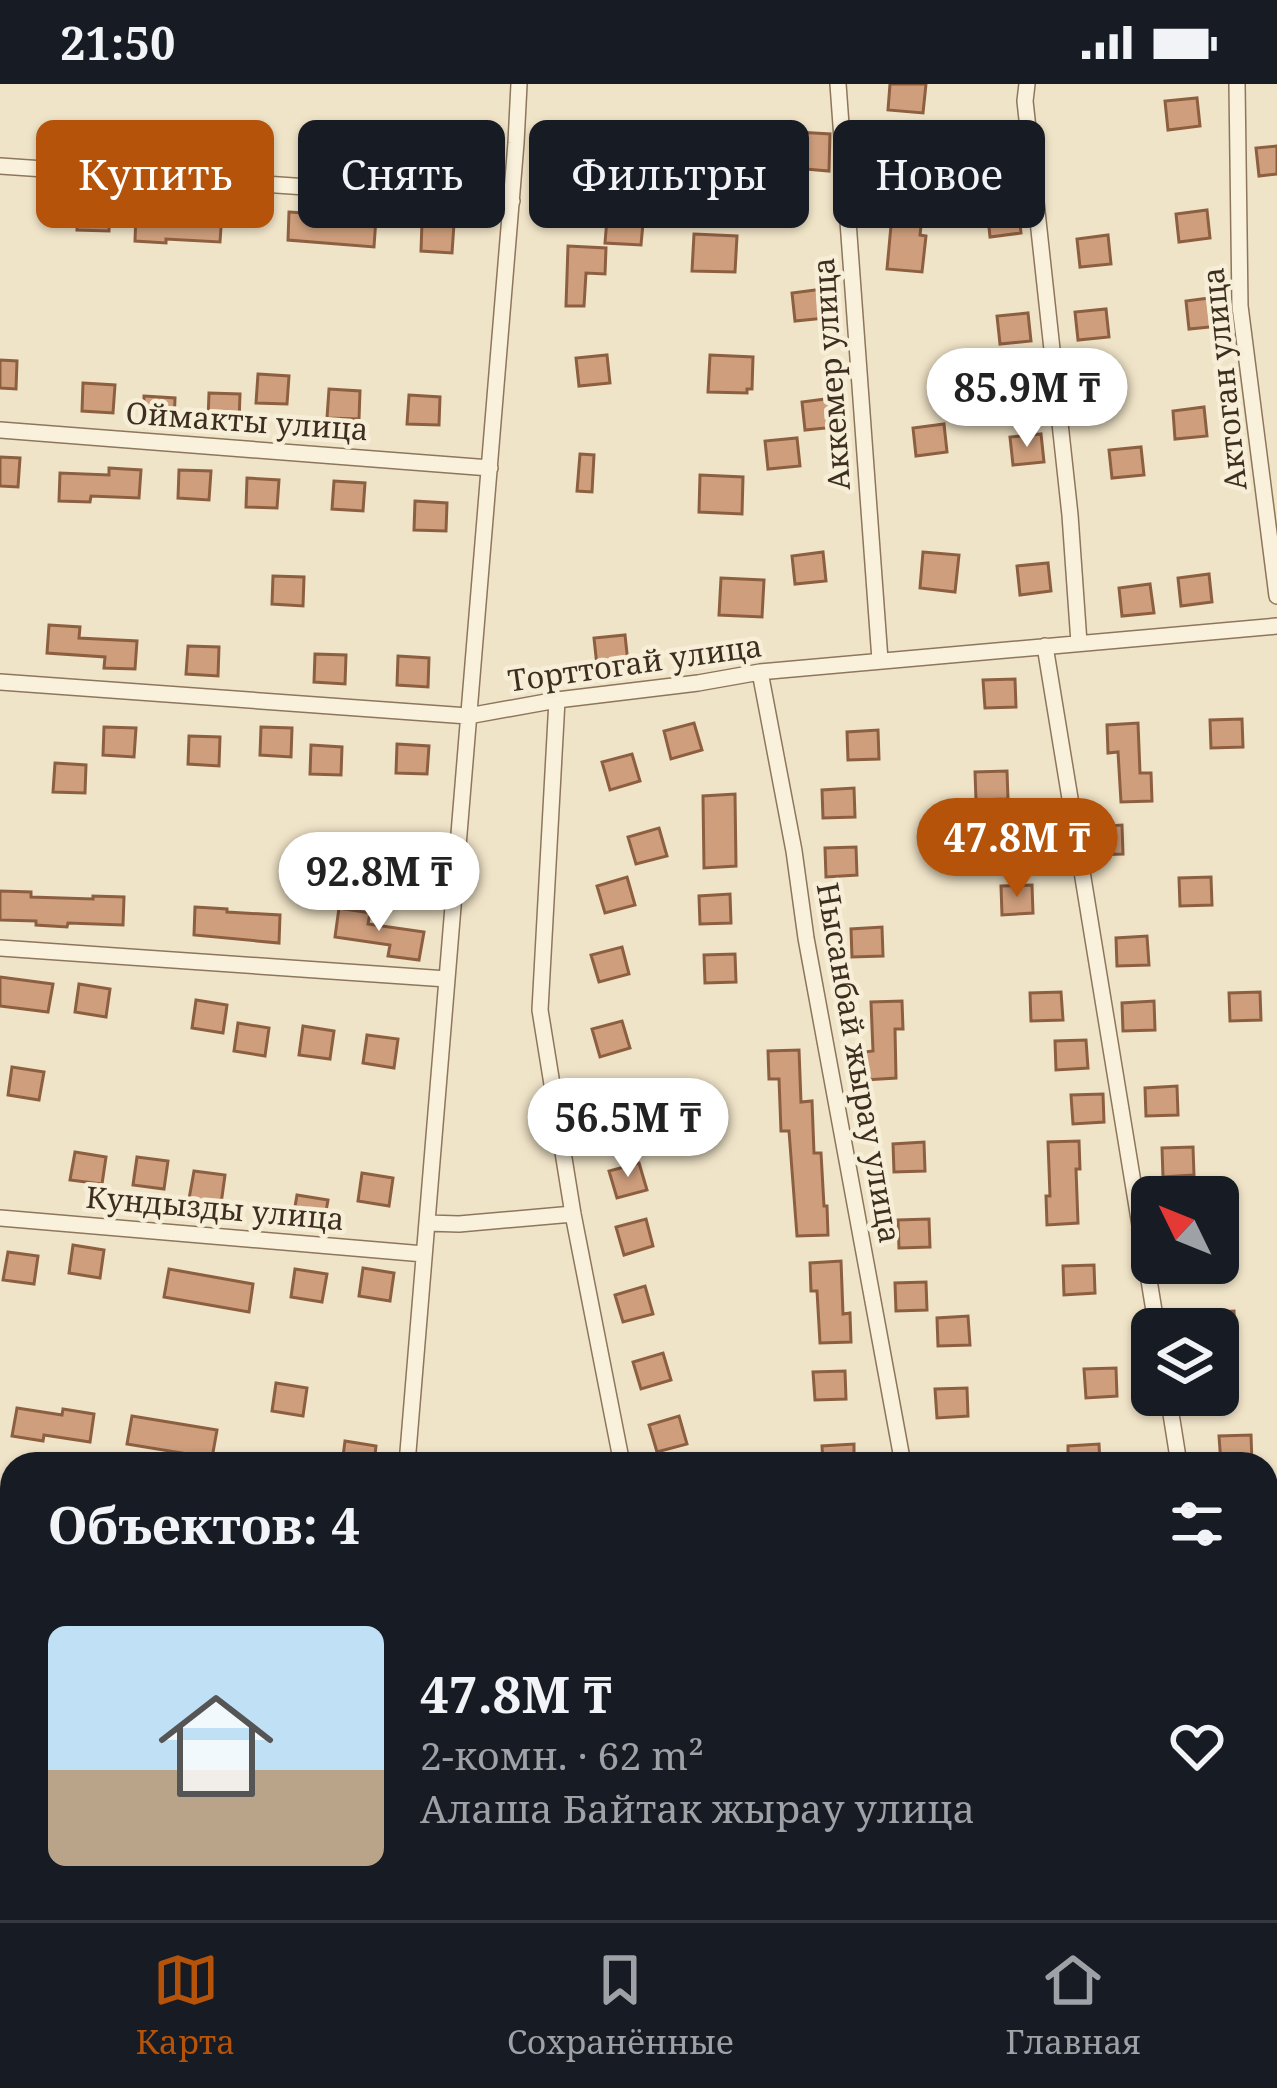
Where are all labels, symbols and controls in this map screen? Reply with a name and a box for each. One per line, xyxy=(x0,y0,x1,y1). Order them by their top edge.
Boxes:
text: 21:50 xyxy=(60,12,175,73)
chip: Купить xyxy=(36,120,274,228)
chip: Снять xyxy=(298,120,505,228)
chip: Фильтры xyxy=(529,120,809,228)
chip: Новое xyxy=(833,120,1045,228)
street label: Аккемер улица xyxy=(802,256,859,492)
street label: Актоган улица xyxy=(1191,266,1256,493)
pin: 85.9M ₸ xyxy=(916,348,1138,450)
text: 85.9M ₸ xyxy=(954,360,1100,413)
street label: Оймакты улица xyxy=(124,392,370,449)
street label: Торттогай улица xyxy=(505,624,765,701)
pin: 47.8M ₸ xyxy=(906,798,1128,900)
text: 47.8M ₸ xyxy=(944,810,1090,863)
pin: 92.8M ₸ xyxy=(268,832,490,934)
text: 92.8M ₸ xyxy=(306,844,452,897)
street label: Нысанбай жырау улица xyxy=(808,879,911,1246)
pin: 56.5M ₸ xyxy=(517,1078,739,1180)
text: 56.5M ₸ xyxy=(555,1090,701,1143)
street label: Кундызды улица xyxy=(84,1176,346,1239)
north arrow xyxy=(1131,1176,1239,1284)
map controls xyxy=(1131,1176,1239,1416)
button: layers xyxy=(1131,1308,1239,1416)
text: Объектов: 4 xyxy=(48,1489,360,1559)
icon: filters xyxy=(1164,1491,1230,1557)
text: 47.8M ₸ xyxy=(420,1658,612,1728)
icon: home xyxy=(144,1674,288,1818)
icon: heart xyxy=(1164,1713,1230,1779)
text: 2-комн. · 62 m² xyxy=(420,1728,704,1781)
text: Алаша Байтак жырау улица xyxy=(420,1781,975,1834)
tab: Карта xyxy=(136,1947,235,2064)
tab: Сохранённые xyxy=(507,1947,734,2064)
tab: Главная xyxy=(1005,1947,1141,2064)

